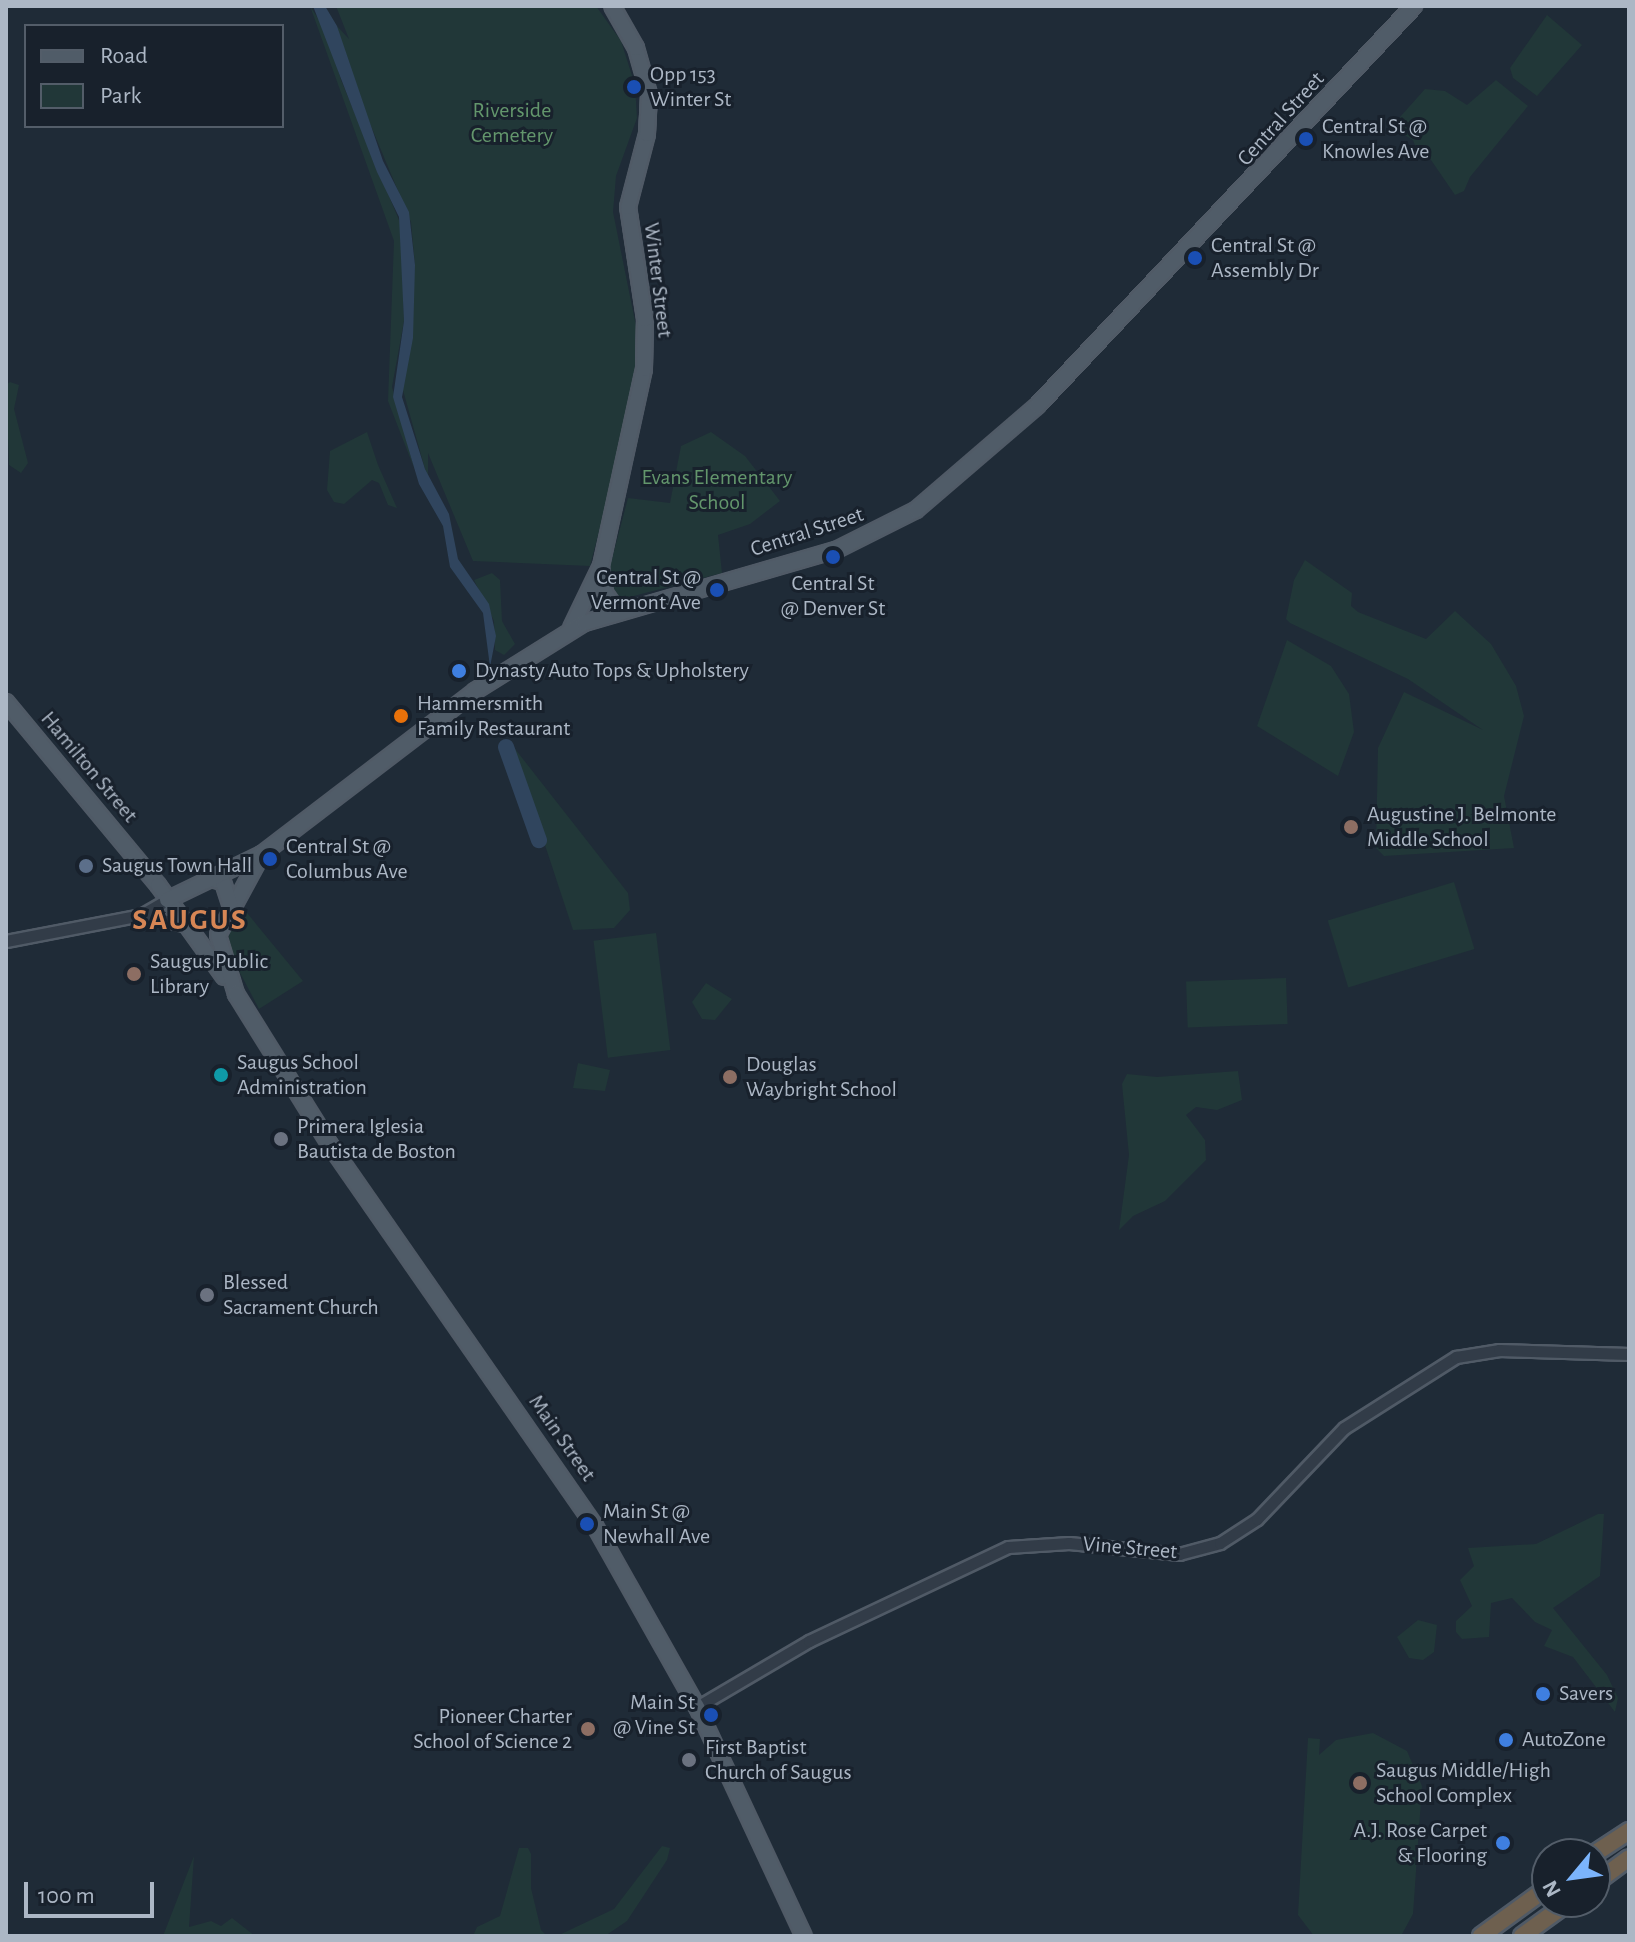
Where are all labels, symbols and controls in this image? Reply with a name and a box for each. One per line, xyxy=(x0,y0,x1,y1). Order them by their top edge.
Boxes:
legend xyxy=(24,24,284,128)
text: Road xyxy=(100,44,148,68)
place label: Opp 153 Winter St xyxy=(650,61,731,112)
street label: Central Street xyxy=(1232,67,1330,171)
marker: Opp 153 Winter St xyxy=(625,78,643,96)
text: Park xyxy=(100,84,141,108)
park label: Riverside Cemetery xyxy=(471,97,553,148)
place label: Central St @ Knowles Ave xyxy=(1322,113,1429,164)
marker: Central St @ Knowles Ave xyxy=(1297,130,1315,148)
street label: Winter Street xyxy=(638,221,678,339)
place label: Central St @ Assembly Dr xyxy=(1211,232,1319,284)
marker: Central St @ Assembly Dr xyxy=(1186,249,1204,267)
park label: Evans Elementary School xyxy=(642,464,792,516)
street label: Central Street xyxy=(747,501,867,563)
marker: Central St @ Denver St xyxy=(824,548,842,566)
place label: Central St @ Vermont Ave xyxy=(591,564,701,616)
place label: Central St @ Denver St xyxy=(781,570,885,622)
marker: Central St @ Vermont Ave xyxy=(708,581,726,599)
place label: Dynasty Auto Tops & Upholstery xyxy=(475,658,749,684)
marker: Dynasty Auto Tops & Upholstery xyxy=(450,662,468,680)
place label: Hammersmith Family Restaurant xyxy=(417,690,570,742)
street label: Hamilton Street xyxy=(35,706,143,828)
marker: Hammersmith Family Restaurant xyxy=(392,707,410,725)
place label: Augustine J. Belmonte Middle School xyxy=(1367,801,1556,852)
marker: Augustine J. Belmonte Middle School xyxy=(1342,818,1360,836)
place label: Central St @ Columbus Ave xyxy=(286,833,408,884)
marker: Central St @ Columbus Ave xyxy=(261,850,279,868)
place label: Saugus Town Hall xyxy=(102,853,252,879)
marker: Saugus Town Hall xyxy=(77,857,95,875)
district label: SAUGUS xyxy=(132,902,248,938)
place label: Saugus Public Library xyxy=(150,948,268,1000)
marker: Saugus Public Library xyxy=(125,965,143,983)
place label: Saugus School Administration xyxy=(237,1049,367,1100)
place label: Douglas Waybright School xyxy=(746,1051,897,1102)
marker: Saugus School Administration xyxy=(212,1066,230,1084)
marker: Douglas Waybright School xyxy=(721,1068,739,1086)
place label: Primera Iglesia Bautista de Boston xyxy=(297,1113,456,1164)
marker: Primera Iglesia Bautista de Boston xyxy=(272,1130,290,1148)
place label: Blessed Sacrament Church xyxy=(223,1269,379,1320)
marker: Blessed Sacrament Church xyxy=(198,1286,216,1304)
street label: Main Street xyxy=(523,1390,601,1486)
place label: Main St @ Newhall Ave xyxy=(603,1498,710,1550)
marker: Main St @ Newhall Ave xyxy=(578,1515,596,1533)
street label: Vine Street xyxy=(1082,1531,1178,1565)
place label: Savers xyxy=(1559,1681,1613,1707)
marker: Savers xyxy=(1534,1685,1552,1703)
place label: Main St @ Vine St xyxy=(613,1689,695,1740)
place label: Pioneer Charter School of Science 2 xyxy=(413,1703,572,1754)
marker: Main St @ Vine St xyxy=(702,1706,720,1724)
marker: Pioneer Charter School of Science 2 xyxy=(579,1720,597,1738)
place label: AutoZone xyxy=(1522,1727,1606,1753)
marker: AutoZone xyxy=(1497,1731,1515,1749)
place label: First Baptist Church of Saugus xyxy=(705,1734,852,1786)
marker: First Baptist Church of Saugus xyxy=(680,1751,698,1769)
place label: Saugus Middle/High School Complex xyxy=(1376,1757,1551,1808)
marker: Saugus Middle/High School Complex xyxy=(1351,1774,1369,1792)
place label: A.J. Rose Carpet & Flooring xyxy=(1353,1817,1487,1868)
marker: A.J. Rose Carpet & Flooring xyxy=(1494,1834,1512,1852)
north arrow xyxy=(1531,1838,1611,1918)
scale bar xyxy=(28,1866,158,1916)
text: N xyxy=(1538,1877,1565,1901)
text: 100 m xyxy=(38,1884,95,1908)

